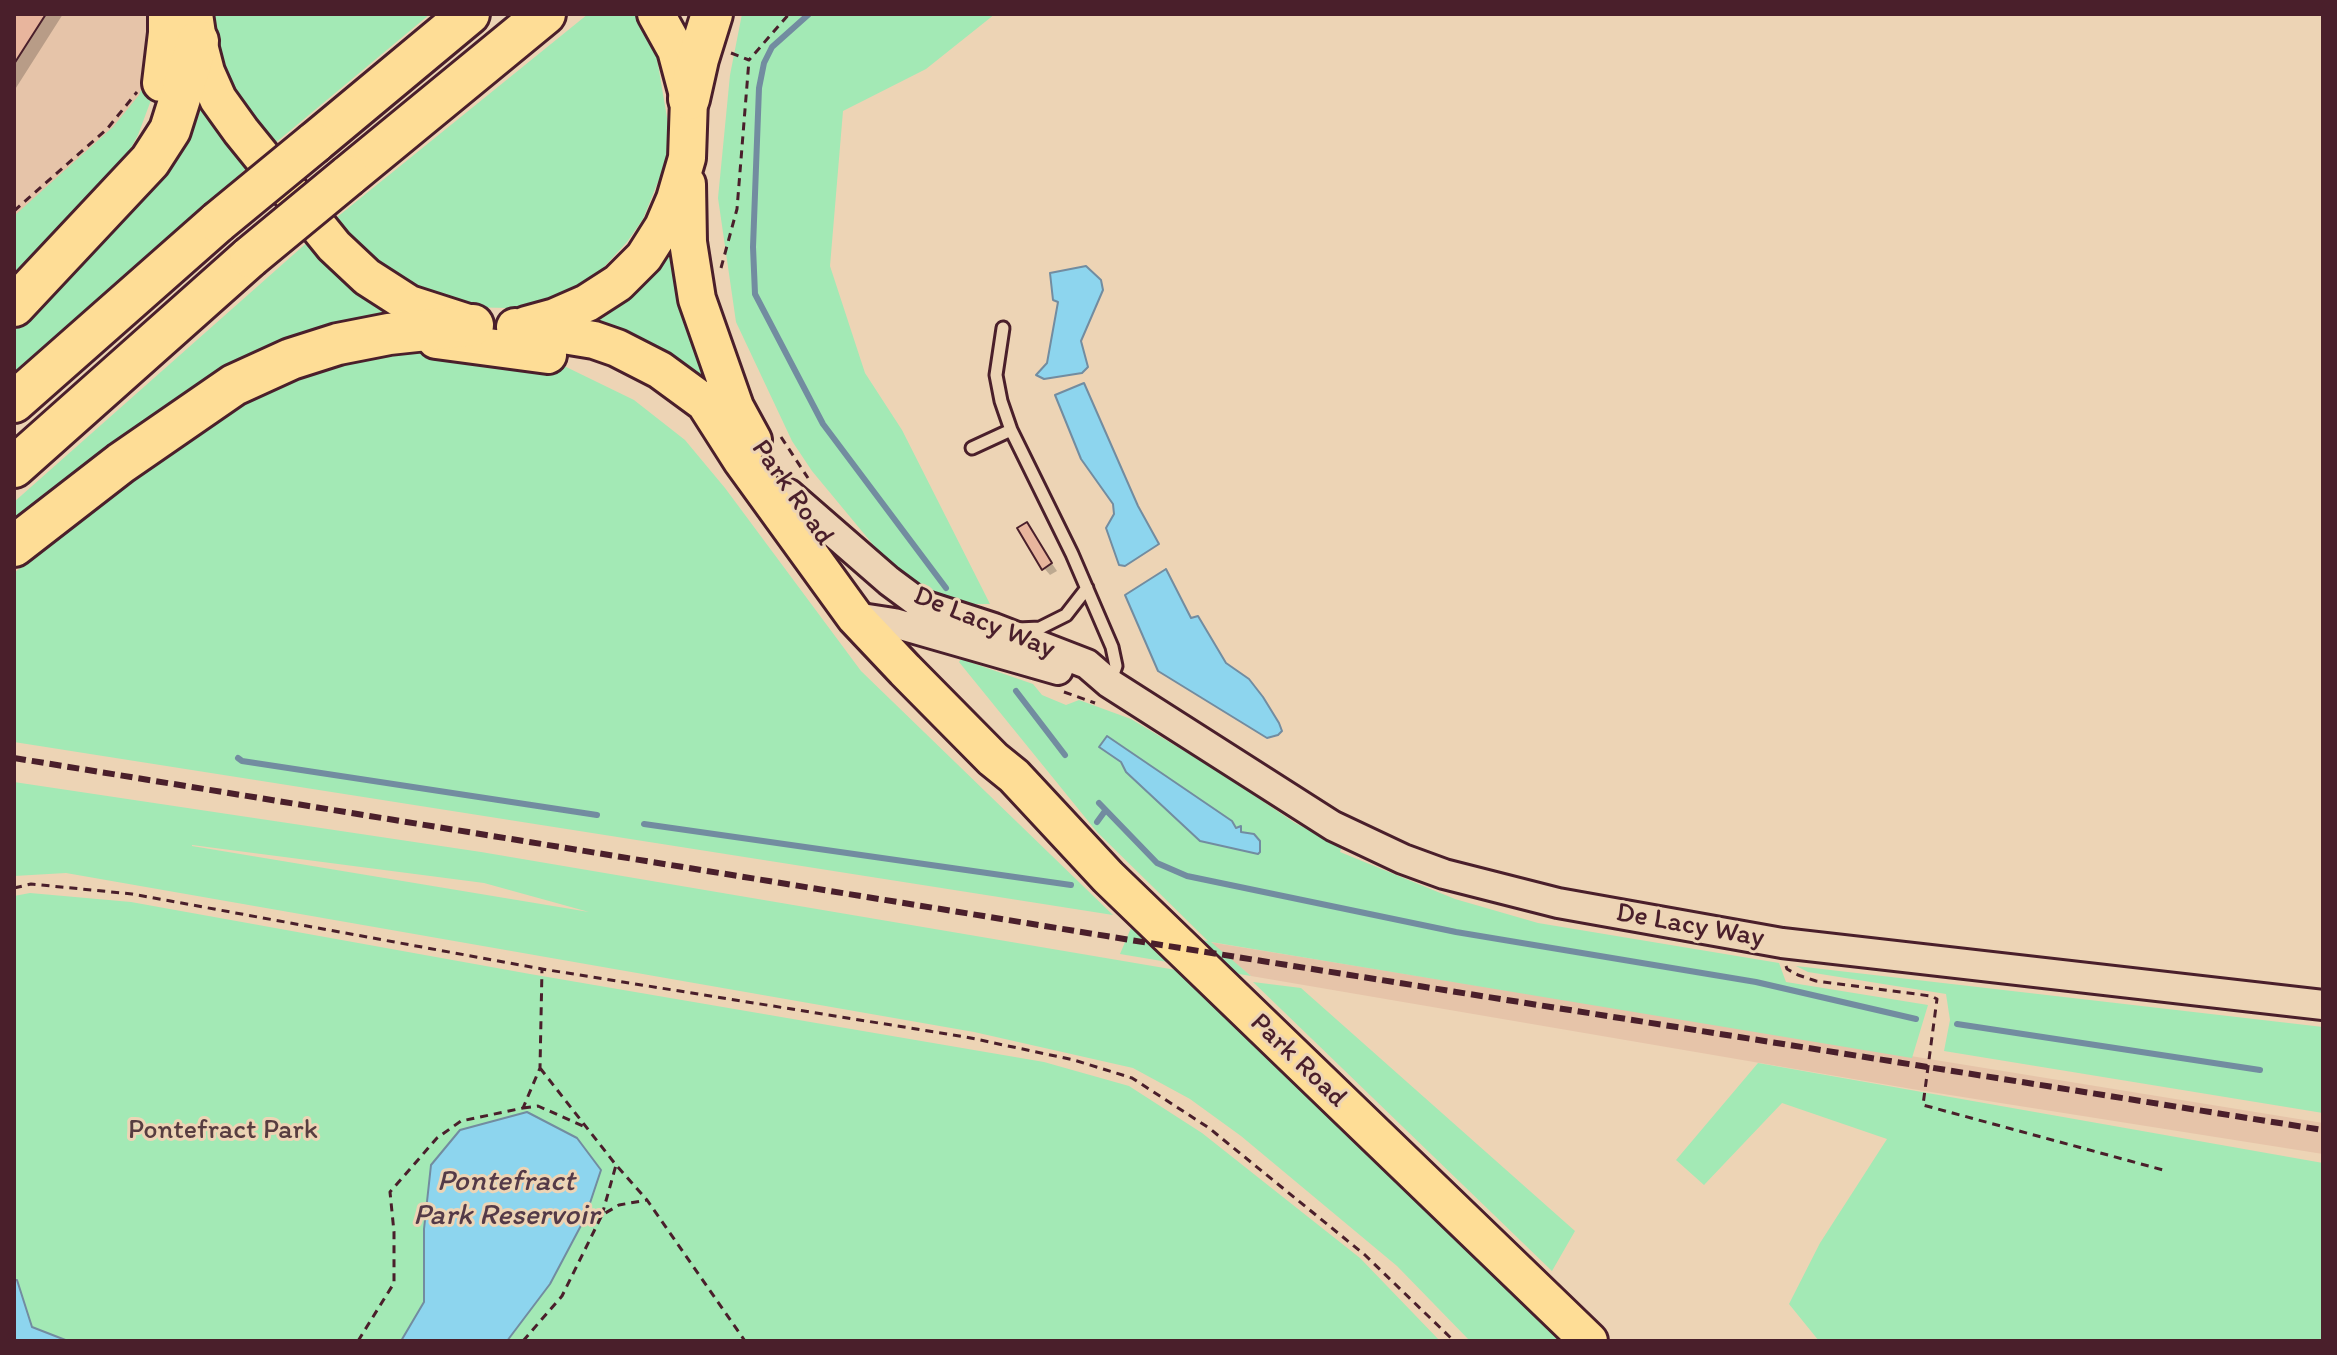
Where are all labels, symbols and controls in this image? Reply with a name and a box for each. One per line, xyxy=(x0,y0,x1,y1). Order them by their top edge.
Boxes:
street label: Park Road xyxy=(743,434,841,552)
street label: De Lacy Way xyxy=(908,579,1060,667)
street label: De Lacy Way xyxy=(1613,896,1767,956)
street label: Park Road xyxy=(1243,1007,1353,1115)
park label: Pontefract Park xyxy=(128,1114,318,1148)
water label: Pontefract Park Reservoir xyxy=(413,1164,599,1234)

